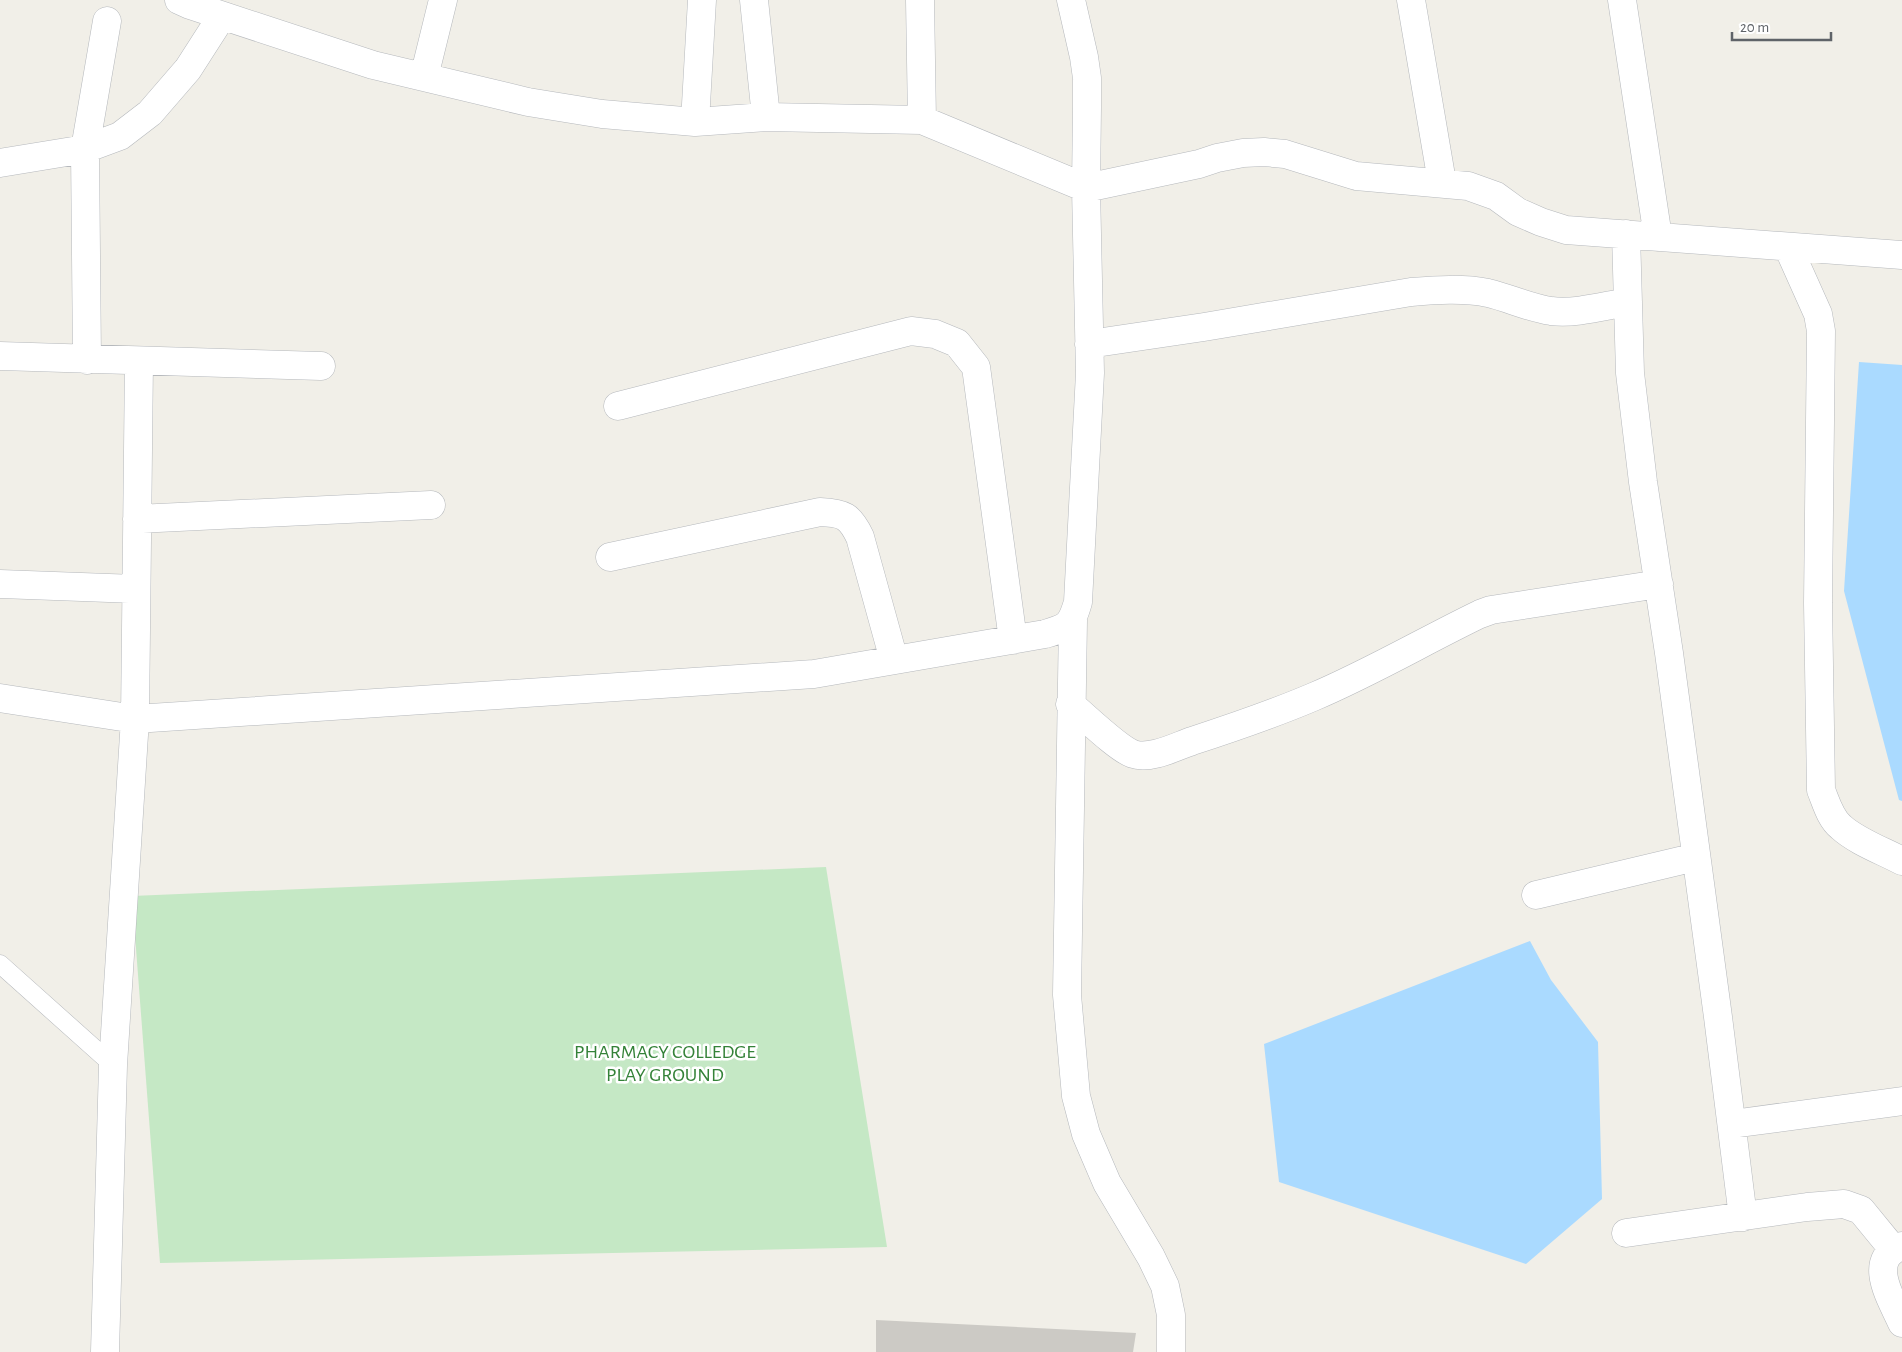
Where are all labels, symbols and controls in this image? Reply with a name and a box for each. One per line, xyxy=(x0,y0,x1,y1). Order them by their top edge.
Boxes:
scale bar xyxy=(1732,10,1831,42)
text: 20 m xyxy=(1740,20,1769,35)
park label: PHARMACY COLLEDGE PLAY GROUND xyxy=(574,1042,756,1085)

